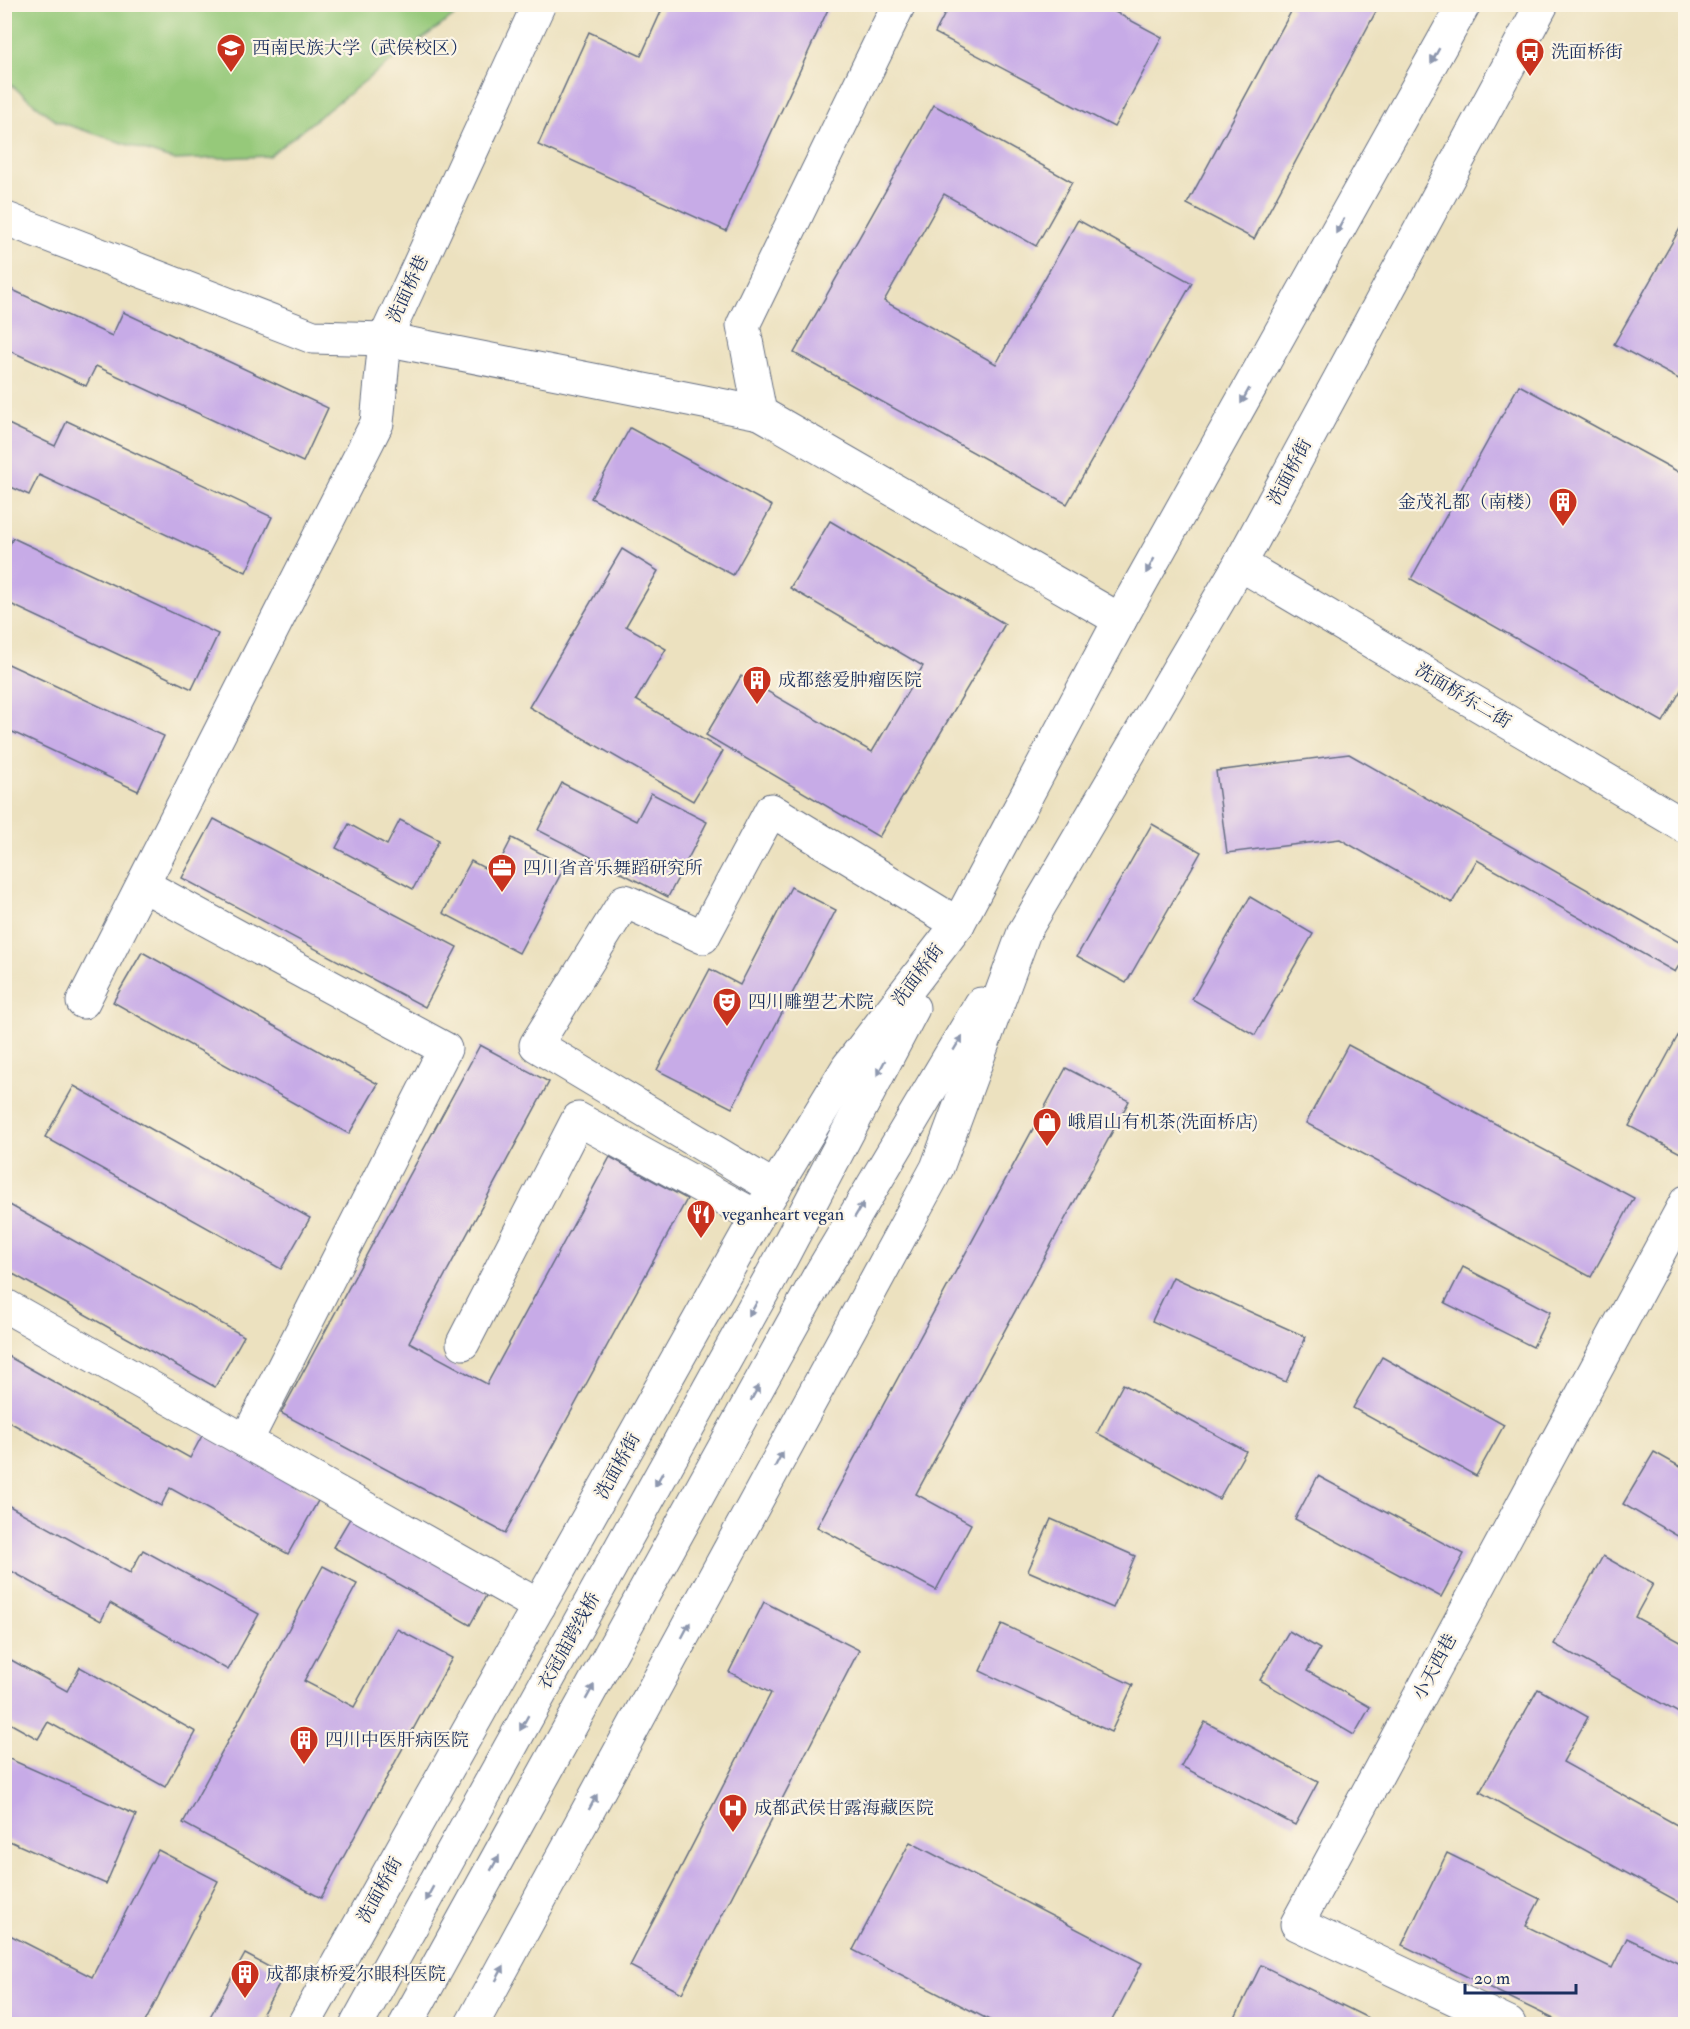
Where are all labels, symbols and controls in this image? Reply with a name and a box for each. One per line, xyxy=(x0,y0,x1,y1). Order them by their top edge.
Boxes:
school or university icon: 西南民族大学（武侯校区） xyxy=(215,32,247,74)
bus stop icon: 洗面桥街 xyxy=(1514,36,1546,78)
place label: 西南民族大学（武侯校区） xyxy=(252,37,468,60)
place label: 洗面桥街 xyxy=(1551,41,1623,64)
one-way arrow xyxy=(1430,47,1440,64)
one-way arrow xyxy=(1335,218,1345,235)
street label: 洗面桥巷 xyxy=(382,252,434,326)
one-way arrow xyxy=(1240,388,1250,405)
street label: 洗面桥街 xyxy=(1263,435,1317,509)
building icon: 金茂礼都（南楼） xyxy=(1547,486,1579,528)
place label: 金茂礼都（南楼） xyxy=(1398,491,1542,514)
one-way arrow xyxy=(1145,558,1155,575)
street label: 洗面桥东二街 xyxy=(1411,658,1515,734)
building icon: 成都慈爱肿瘤医院 xyxy=(741,664,773,706)
place label: 成都慈爱肿瘤医院 xyxy=(778,669,922,692)
office icon: 四川省音乐舞蹈研究所 xyxy=(486,852,518,894)
place label: 四川省音乐舞蹈研究所 xyxy=(523,857,703,880)
street label: 洗面桥街 xyxy=(887,939,949,1011)
theatre icon: 四川雕塑艺术院 xyxy=(711,986,743,1028)
place label: 四川雕塑艺术院 xyxy=(748,991,874,1014)
one-way arrow xyxy=(953,1035,964,1051)
one-way arrow xyxy=(876,1060,886,1077)
shop icon: 峨眉山有机茶(洗面桥店) xyxy=(1031,1106,1063,1148)
place label: 峨眉山有机茶(洗面桥店) xyxy=(1068,1111,1258,1134)
restaurant icon: veganheart vegan xyxy=(685,1198,717,1240)
one-way arrow xyxy=(853,1202,864,1218)
place label: veganheart vegan xyxy=(721,1203,844,1226)
one-way arrow xyxy=(748,1300,758,1317)
one-way arrow xyxy=(750,1384,760,1401)
street label: 洗面桥街 xyxy=(590,1429,646,1503)
one-way arrow xyxy=(774,1450,784,1467)
one-way arrow xyxy=(654,1471,664,1488)
street label: 衣冠庙跨线桥 xyxy=(533,1588,605,1694)
one-way arrow xyxy=(681,1622,691,1639)
street label: 小天西巷 xyxy=(1408,1630,1462,1704)
one-way arrow xyxy=(585,1683,595,1700)
one-way arrow xyxy=(519,1715,529,1732)
building icon: 四川中医肝病医院 xyxy=(288,1724,320,1766)
place label: 四川中医肝病医院 xyxy=(325,1729,469,1752)
hospital icon: 成都武侯甘露海藏医院 xyxy=(717,1792,749,1834)
one-way arrow xyxy=(588,1793,598,1810)
place label: 成都武侯甘露海藏医院 xyxy=(754,1797,934,1820)
street label: 洗面桥街 xyxy=(352,1853,408,1927)
one-way arrow xyxy=(490,1855,501,1871)
one-way arrow xyxy=(424,1886,434,1903)
scale bar xyxy=(1465,1957,1576,1995)
building icon: 成都康桥爱尔眼科医院 xyxy=(229,1958,261,2000)
place label: 成都康桥爱尔眼科医院 xyxy=(266,1963,446,1986)
one-way arrow xyxy=(495,1964,505,1981)
text: 20 m xyxy=(1474,1967,1510,1990)

